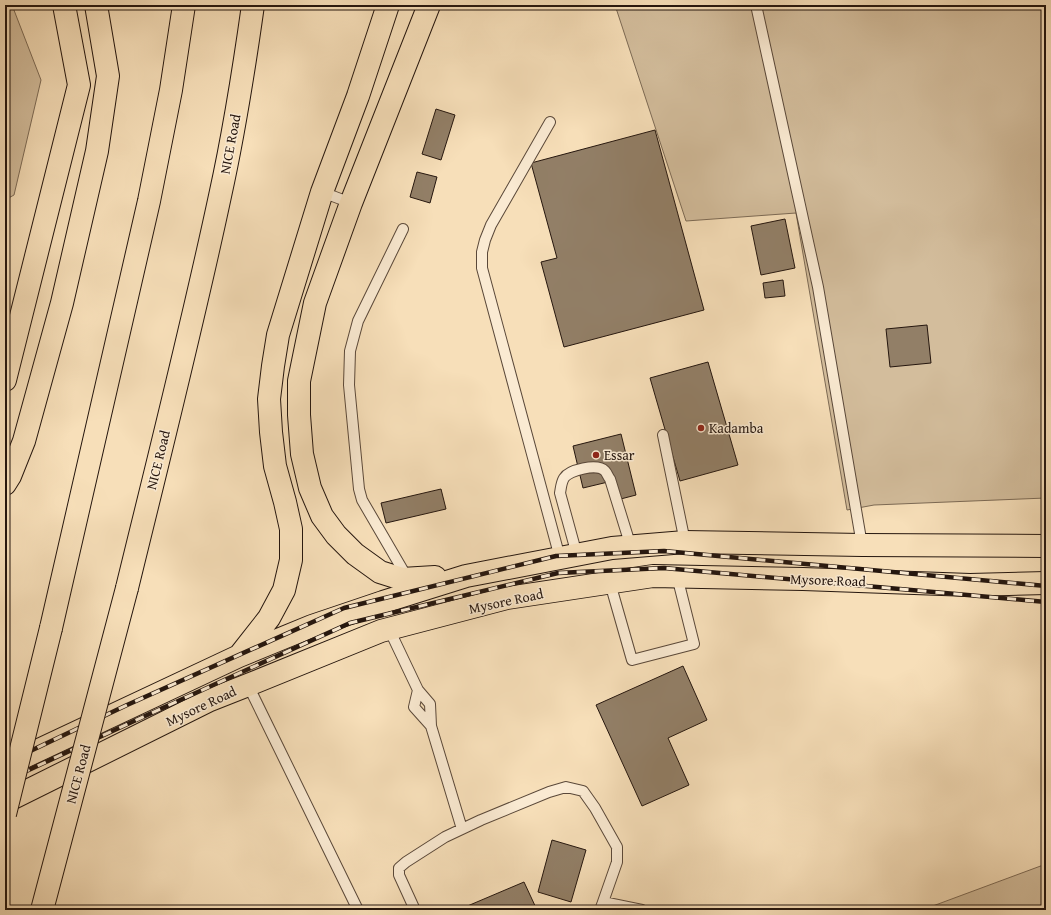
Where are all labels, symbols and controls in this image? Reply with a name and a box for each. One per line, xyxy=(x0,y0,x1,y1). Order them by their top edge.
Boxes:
street label: NICE Road xyxy=(214,112,246,176)
place label: Kadamba xyxy=(709,418,764,438)
marker: Kadamba xyxy=(696,423,706,433)
street label: NICE Road xyxy=(141,428,175,492)
place label: Essar xyxy=(604,445,635,465)
marker: Essar xyxy=(591,450,601,460)
street label: Mysore Road xyxy=(790,569,867,591)
street label: Mysore Road xyxy=(467,583,546,619)
street label: Mysore Road xyxy=(162,681,240,731)
street label: NICE Road xyxy=(61,742,96,806)

